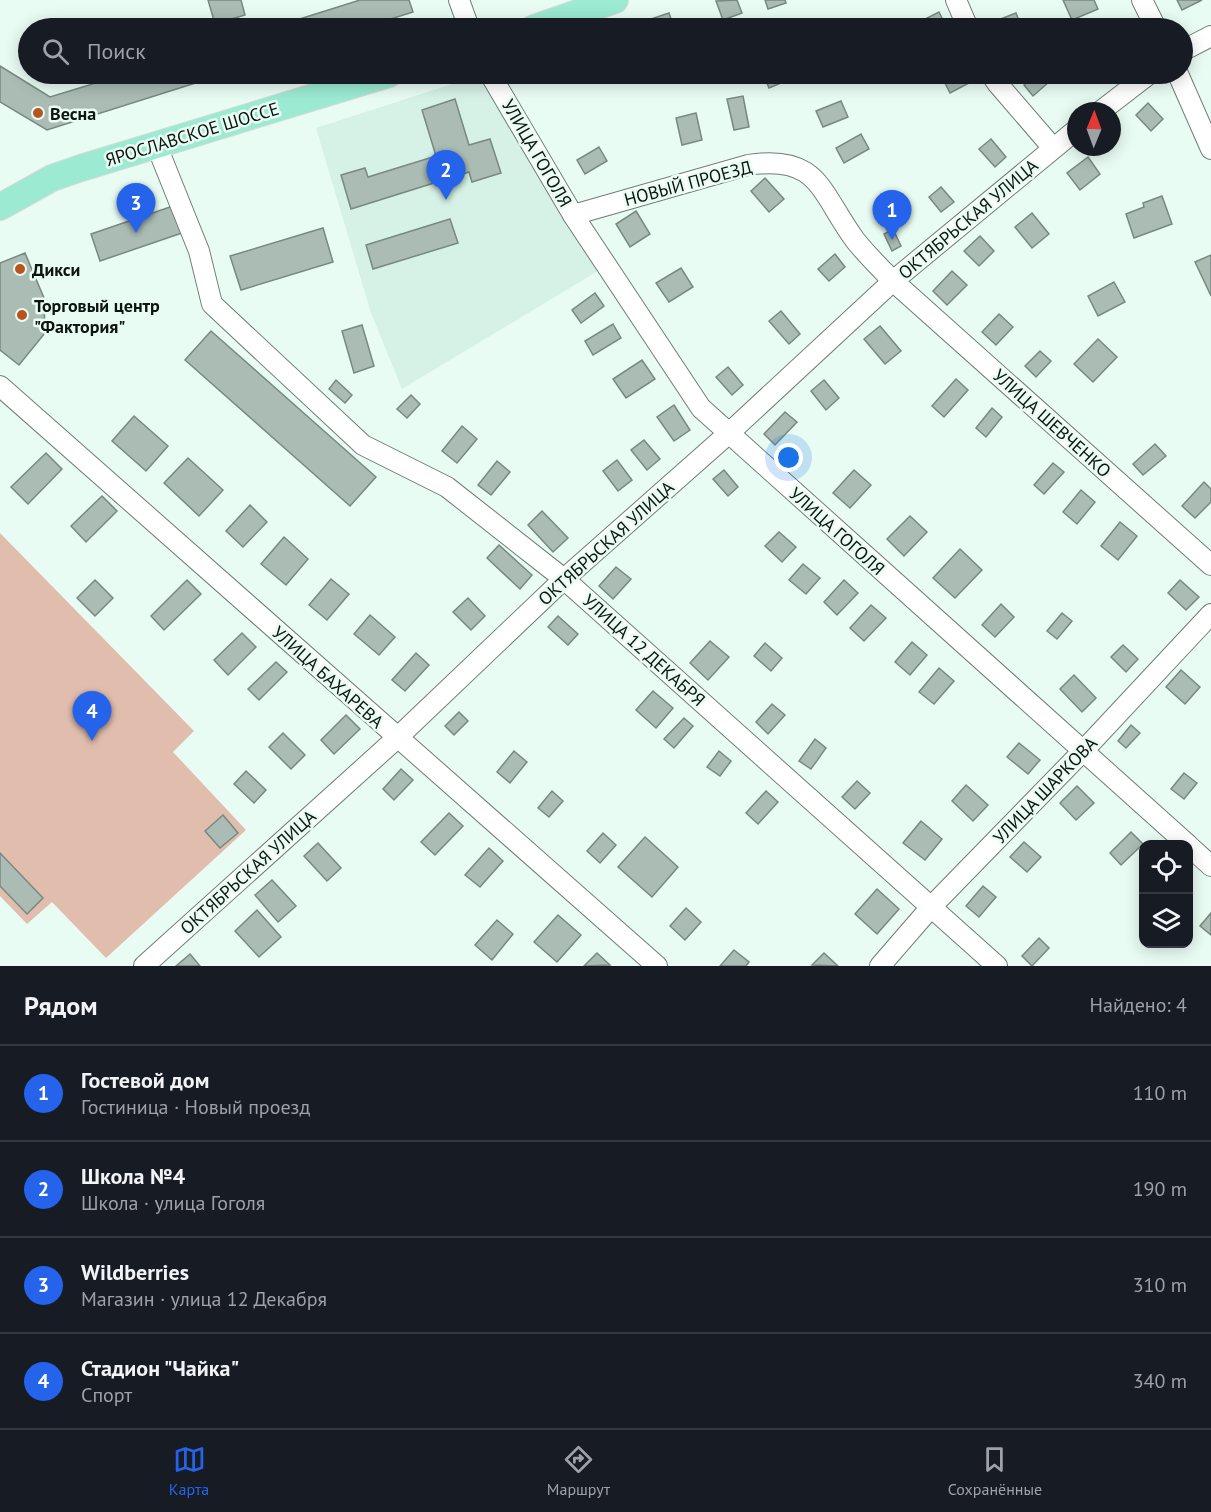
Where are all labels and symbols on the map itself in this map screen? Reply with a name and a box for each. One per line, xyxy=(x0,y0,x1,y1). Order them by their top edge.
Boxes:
street label: УЛИЦА ГОГОЛЯ xyxy=(497,95,577,211)
street label: ЯРОСЛАВСКОЕ ШОССЕ xyxy=(102,97,282,171)
place label: Весна xyxy=(50,102,96,125)
north arrow xyxy=(1067,102,1121,156)
marker: Весна xyxy=(31,106,45,120)
pin: 2 xyxy=(426,150,466,200)
street label: ОКТЯБРЬСКАЯ УЛИЦА xyxy=(894,154,1043,284)
street label: НОВЫЙ ПРОЕЗД xyxy=(622,155,754,211)
pin: 3 xyxy=(116,184,156,233)
pin: 1 xyxy=(872,190,912,240)
place label: Дикси xyxy=(32,258,80,281)
marker: Дикси xyxy=(13,262,27,276)
place label: Торговый центр "Фактория" xyxy=(34,294,160,338)
marker: Торговый центр "Фактория" xyxy=(15,308,29,322)
street label: УЛИЦА ШЕВЧЕНКО xyxy=(988,364,1116,482)
your location xyxy=(774,443,803,472)
street label: ОКТЯБРЬСКАЯ УЛИЦА xyxy=(533,476,679,610)
street label: УЛИЦА ГОГОЛЯ xyxy=(784,482,890,580)
street label: УЛИЦА 12 ДЕКАБРЯ xyxy=(578,589,710,711)
street label: УЛИЦА БАХАРЕВА xyxy=(267,621,389,733)
pin: 4 xyxy=(72,692,112,741)
street label: УЛИЦА ШАРКОВА xyxy=(988,731,1102,848)
street label: ОКТЯБРЬСКАЯ УЛИЦА xyxy=(175,805,321,939)

